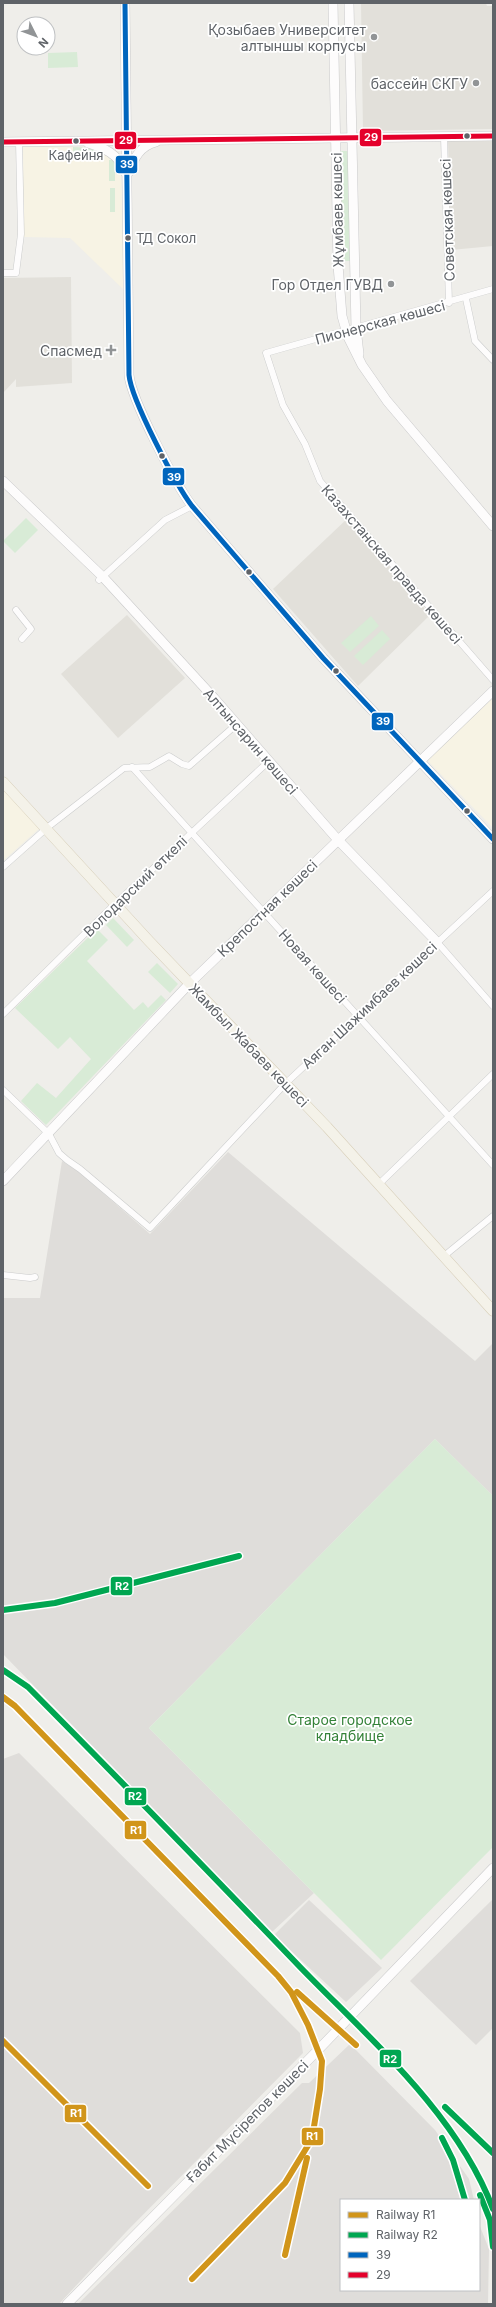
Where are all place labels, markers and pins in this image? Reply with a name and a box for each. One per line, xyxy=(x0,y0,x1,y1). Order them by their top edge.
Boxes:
place label: Қозыбаев Университет алтыншы корпусы xyxy=(208,21,366,54)
marker: Қозыбаев Университет алтыншы корпусы xyxy=(369,32,379,42)
place label: бассейн СКГУ xyxy=(371,75,468,92)
marker: бассейн СКГУ xyxy=(471,78,481,88)
unlabelled marker xyxy=(462,131,472,141)
marker: Кафейня xyxy=(71,136,81,146)
place label: Кафейня xyxy=(48,147,104,163)
place label: ТД Сокол xyxy=(136,230,196,246)
marker: ТД Сокол xyxy=(123,233,133,243)
place label: Гор Отдел ГУВД xyxy=(271,276,383,293)
marker: Гор Отдел ГУВД xyxy=(386,279,396,289)
place label: Спасмед xyxy=(40,342,102,359)
marker: Спасмед xyxy=(105,344,117,356)
unlabelled marker xyxy=(157,451,167,461)
unlabelled marker xyxy=(244,567,254,577)
unlabelled marker xyxy=(331,666,341,676)
unlabelled marker xyxy=(462,806,472,816)

